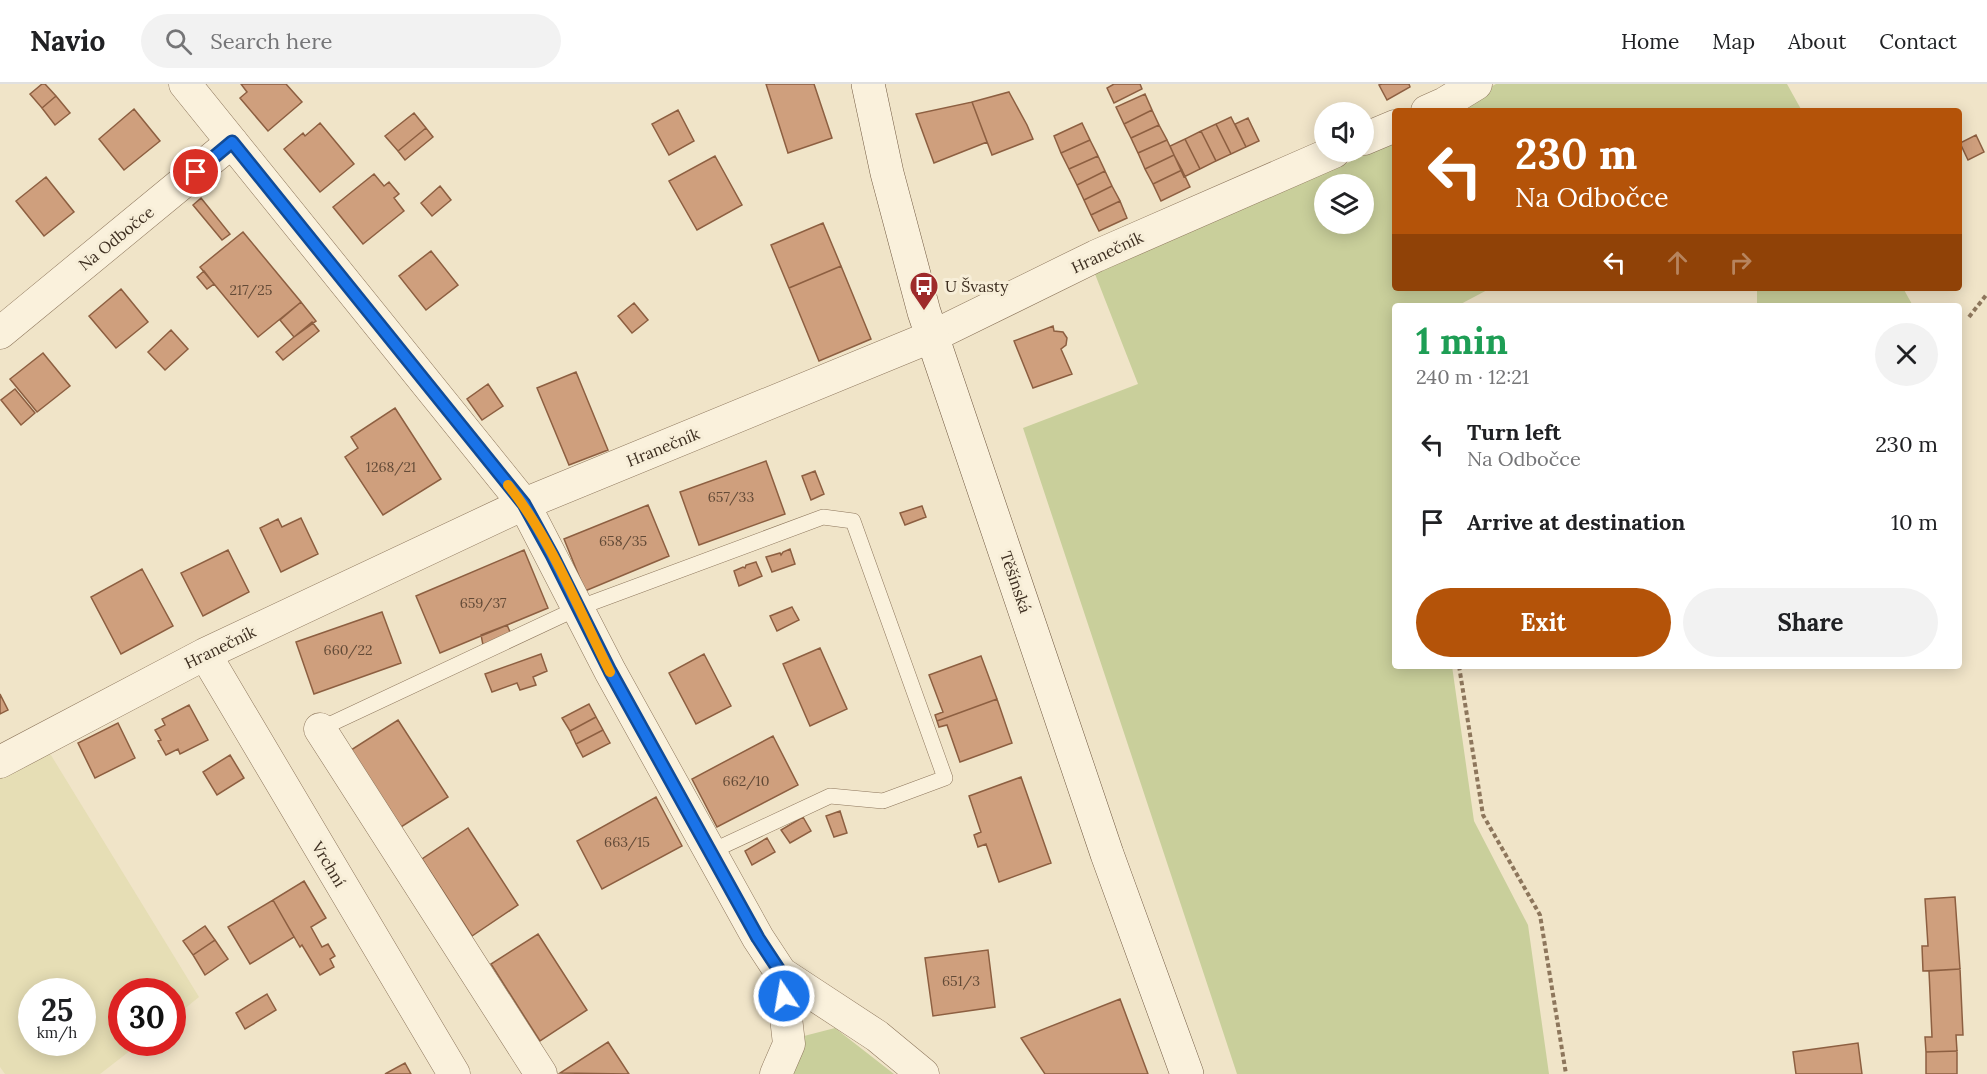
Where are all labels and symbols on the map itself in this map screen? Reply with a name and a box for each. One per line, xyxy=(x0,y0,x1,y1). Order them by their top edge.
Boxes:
pin xyxy=(170,146,221,197)
street label: Na Odbočce xyxy=(74,201,158,274)
street label: Hranečník xyxy=(1068,226,1147,277)
bus stop icon: U Švasty xyxy=(908,270,940,312)
place label: U Švasty xyxy=(945,276,1009,296)
house number: 217/25 xyxy=(230,281,272,299)
street label: Hranečník xyxy=(624,423,703,471)
house number: 1268/21 xyxy=(366,458,416,476)
house number: 657/33 xyxy=(708,488,754,506)
house number: 658/35 xyxy=(599,532,647,550)
street label: Těšínská xyxy=(996,548,1036,616)
house number: 659/37 xyxy=(460,594,507,612)
street label: Hranečník xyxy=(181,621,259,673)
house number: 660/22 xyxy=(324,641,372,659)
house number: 662/10 xyxy=(723,772,769,790)
house number: 663/15 xyxy=(604,833,650,851)
street label: Vrchní xyxy=(307,837,350,890)
position arrow xyxy=(752,964,816,1028)
house number: 651/3 xyxy=(942,972,980,990)
speed limit sign: 30 xyxy=(108,978,186,1056)

